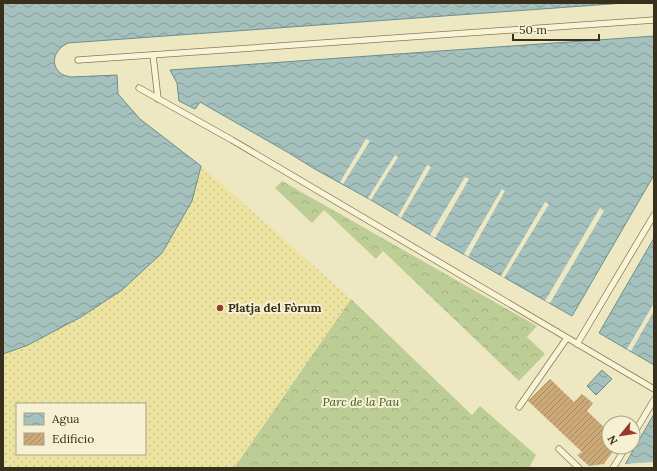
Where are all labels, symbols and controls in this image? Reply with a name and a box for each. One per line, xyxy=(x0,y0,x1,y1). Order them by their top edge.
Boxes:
scale bar xyxy=(513,16,599,42)
text: 50 m xyxy=(519,22,547,37)
place label: Platja del Fòrum xyxy=(228,300,321,315)
marker: Platja del Fòrum xyxy=(215,303,225,313)
park label: Parc de la Pau xyxy=(323,394,400,409)
legend xyxy=(16,403,146,455)
text: Agua xyxy=(51,411,80,426)
north arrow xyxy=(601,415,641,455)
text: Edificio xyxy=(52,431,94,446)
text: N xyxy=(604,432,621,447)

